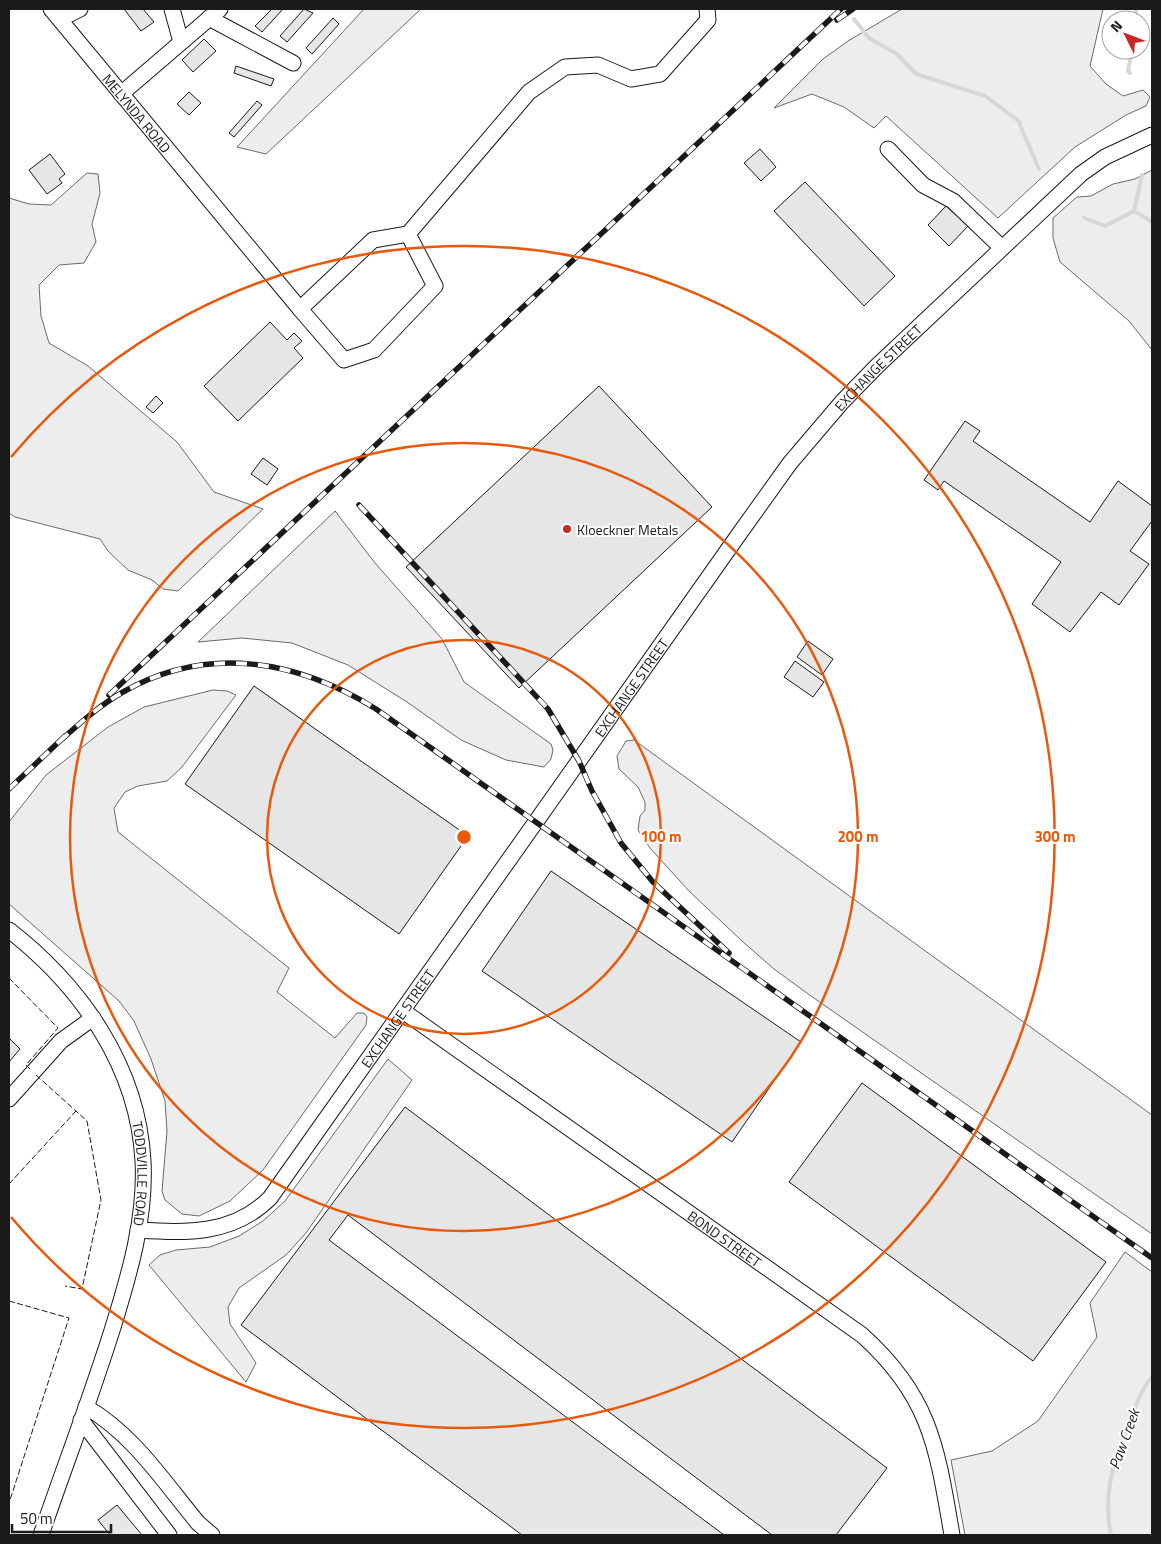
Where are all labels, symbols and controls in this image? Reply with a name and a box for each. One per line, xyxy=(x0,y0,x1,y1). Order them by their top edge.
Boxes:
north arrow xyxy=(1101,10,1151,60)
text: N xyxy=(1105,15,1127,37)
street label: MELYNDA ROAD xyxy=(98,69,176,157)
street label: EXCHANGE STREET xyxy=(829,318,927,415)
place label: Kloeckner Metals xyxy=(577,519,678,540)
marker: Kloeckner Metals xyxy=(561,523,573,535)
street label: EXCHANGE STREET xyxy=(589,633,673,741)
text: 100 m xyxy=(640,825,682,848)
text: 200 m xyxy=(837,825,879,848)
text: 300 m xyxy=(1034,825,1076,848)
centre of rings xyxy=(455,828,473,846)
street label: EXCHANGE STREET xyxy=(355,964,440,1072)
street label: TODDVILLE ROAD xyxy=(128,1119,154,1228)
street label: BOND STREET xyxy=(684,1205,767,1272)
water label: Paw Creek xyxy=(1102,1403,1146,1472)
scale bar xyxy=(12,1502,111,1534)
text: 50 m xyxy=(20,1507,53,1530)

